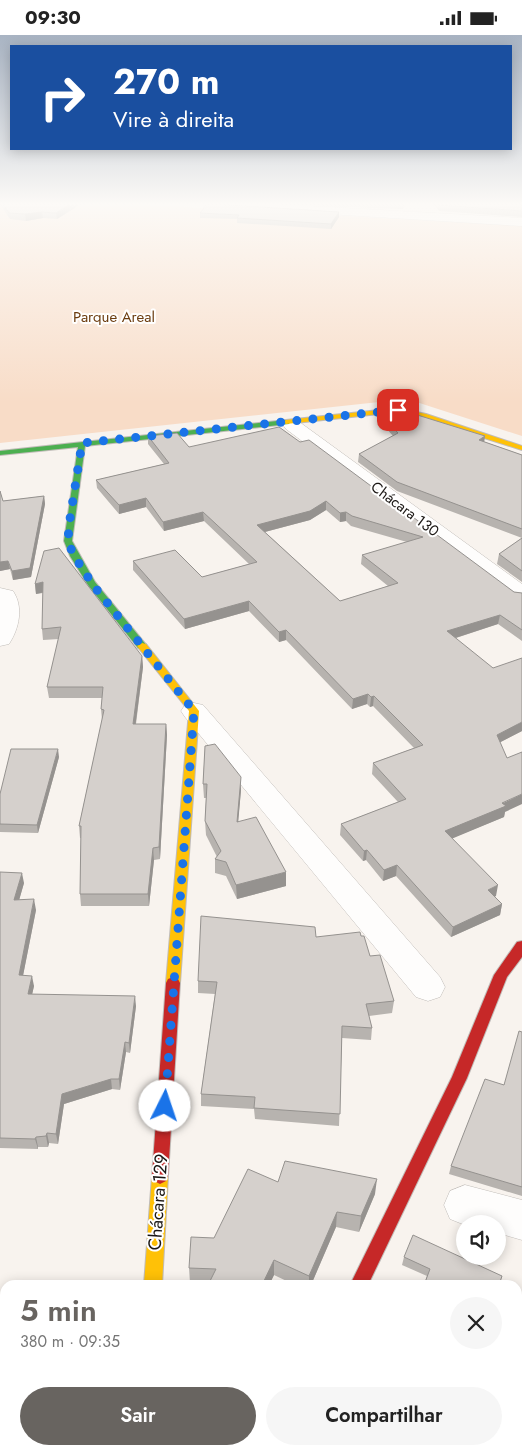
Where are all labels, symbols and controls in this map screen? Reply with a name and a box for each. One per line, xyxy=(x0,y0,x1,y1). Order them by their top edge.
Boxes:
text: 09:30 xyxy=(25,4,81,31)
text: 270 m xyxy=(113,57,219,107)
icon: right xyxy=(30,65,95,130)
text: Vire à direita xyxy=(113,103,234,135)
park label: Parque Areal xyxy=(73,306,155,328)
pin xyxy=(377,389,419,431)
icon: arrive xyxy=(384,396,412,424)
street label: Chácara 130 xyxy=(366,476,444,542)
position arrow xyxy=(138,1079,190,1131)
street label: Chácara 129 xyxy=(142,1153,174,1251)
map controls xyxy=(456,1215,506,1265)
button: sound xyxy=(456,1215,506,1265)
text: 5 min xyxy=(20,1289,97,1332)
button: close xyxy=(450,1297,502,1349)
text: 380 m · 09:35 xyxy=(20,1330,120,1353)
button: Sair xyxy=(20,1387,256,1445)
button: Compartilhar xyxy=(266,1387,502,1445)

